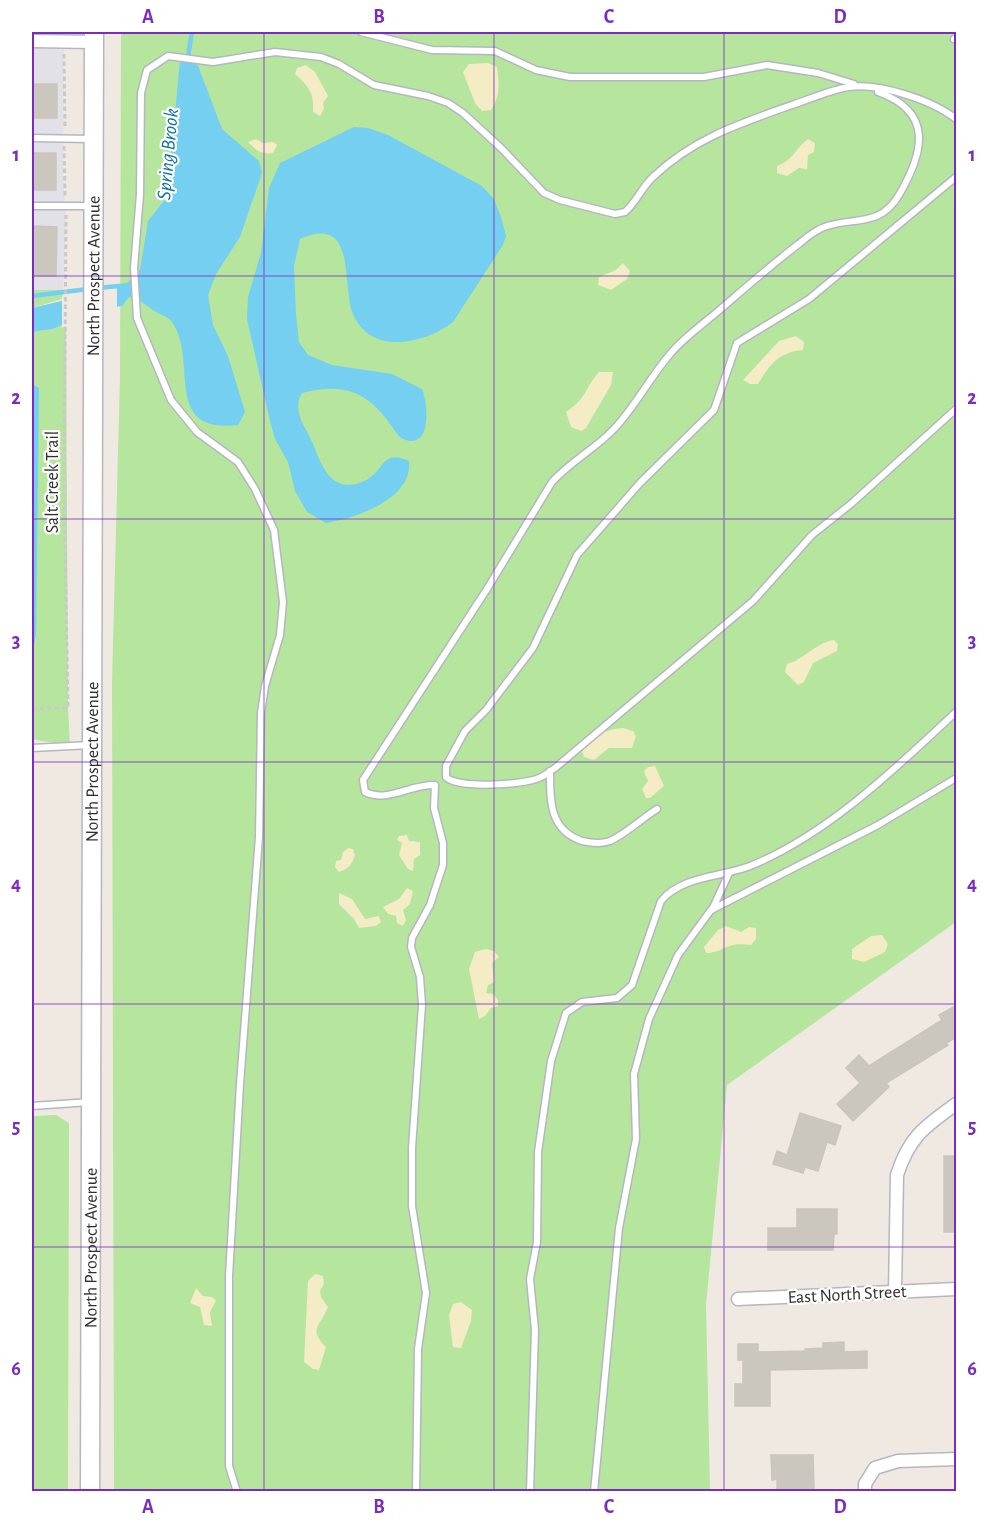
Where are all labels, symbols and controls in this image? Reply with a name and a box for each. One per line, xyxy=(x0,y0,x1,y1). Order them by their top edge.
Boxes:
text: A xyxy=(142,7,154,27)
text: B xyxy=(373,7,385,27)
text: C xyxy=(604,7,615,27)
text: D xyxy=(833,7,847,27)
water label: Spring Brook xyxy=(154,107,182,201)
text: 1 xyxy=(12,145,20,165)
text: 1 xyxy=(968,145,976,165)
street label: North Prospect Avenue xyxy=(85,196,104,356)
text: 2 xyxy=(11,388,21,408)
text: 2 xyxy=(967,388,977,408)
street label: Salt Creek Trail xyxy=(44,431,62,533)
text: 3 xyxy=(12,631,20,651)
text: 3 xyxy=(968,631,976,651)
street label: North Prospect Avenue xyxy=(84,682,102,842)
text: 4 xyxy=(11,874,21,894)
text: 4 xyxy=(967,874,977,894)
text: 5 xyxy=(12,1117,20,1137)
text: 5 xyxy=(968,1117,976,1137)
street label: North Prospect Avenue xyxy=(82,1168,101,1328)
street label: East North Street xyxy=(787,1283,907,1307)
text: 6 xyxy=(11,1359,21,1379)
text: 6 xyxy=(967,1359,977,1379)
text: A xyxy=(142,1497,154,1517)
text: B xyxy=(373,1497,385,1517)
text: C xyxy=(604,1497,615,1517)
text: D xyxy=(833,1497,847,1517)

